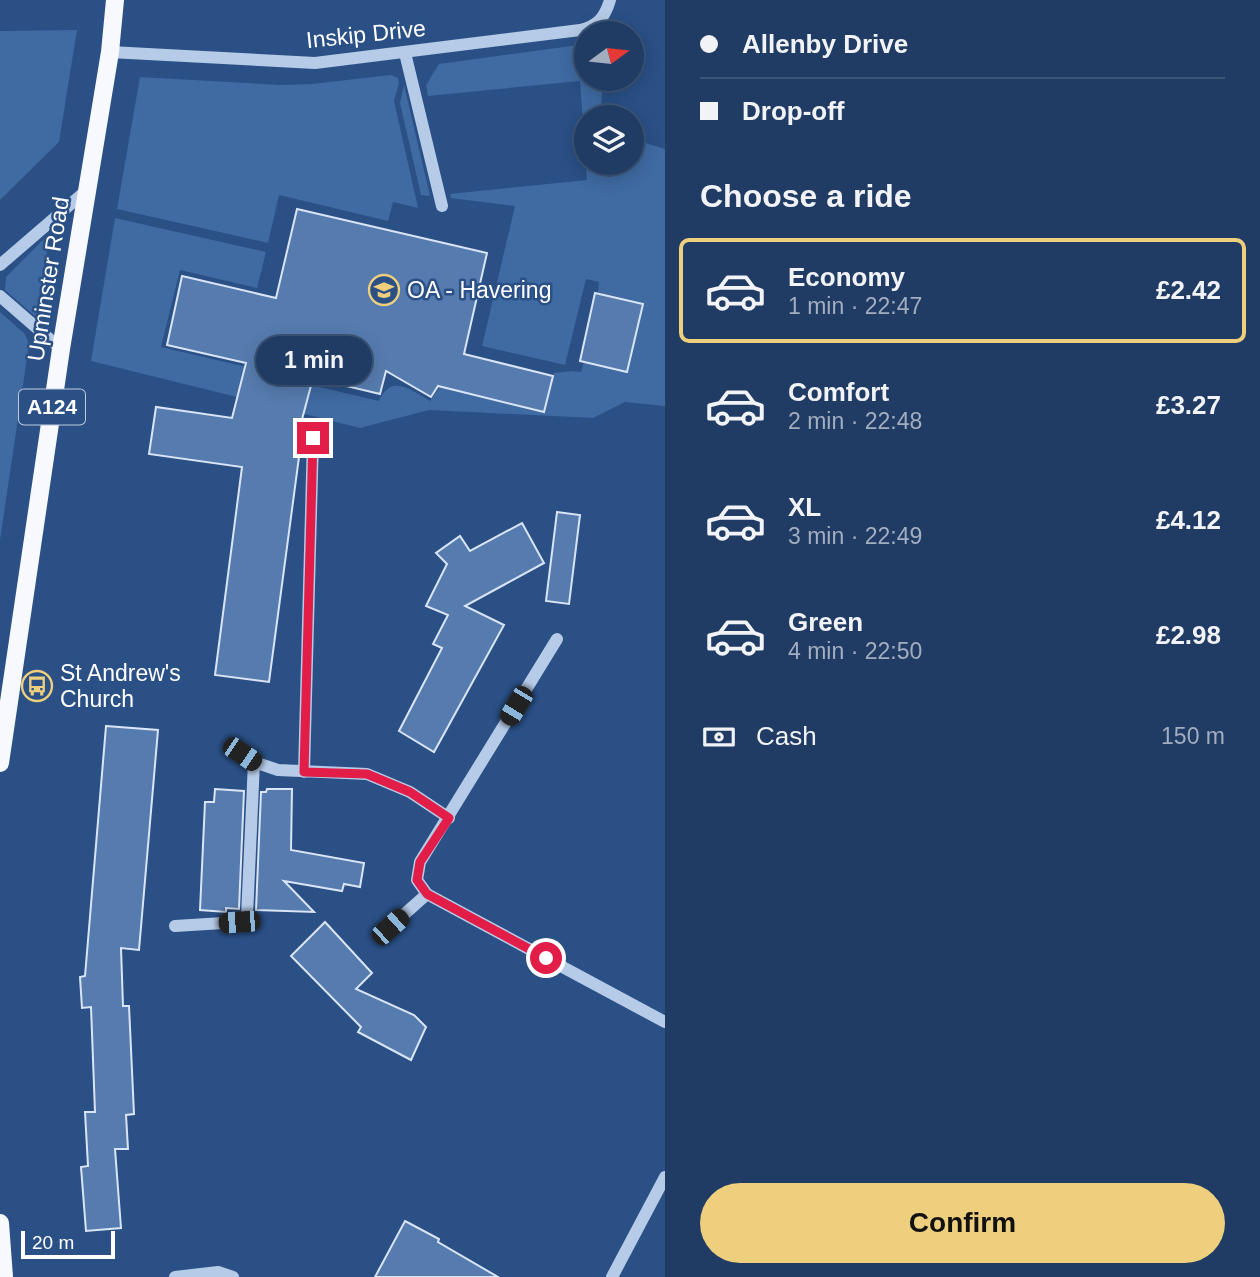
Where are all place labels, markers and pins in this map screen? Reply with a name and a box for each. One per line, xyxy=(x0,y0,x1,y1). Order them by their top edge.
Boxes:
school or university icon: OA - Havering xyxy=(367,273,401,307)
place label: OA - Havering xyxy=(407,277,551,303)
place label: St Andrew's Church xyxy=(60,660,181,712)
bus stop icon: St Andrew's Church xyxy=(20,669,54,703)

